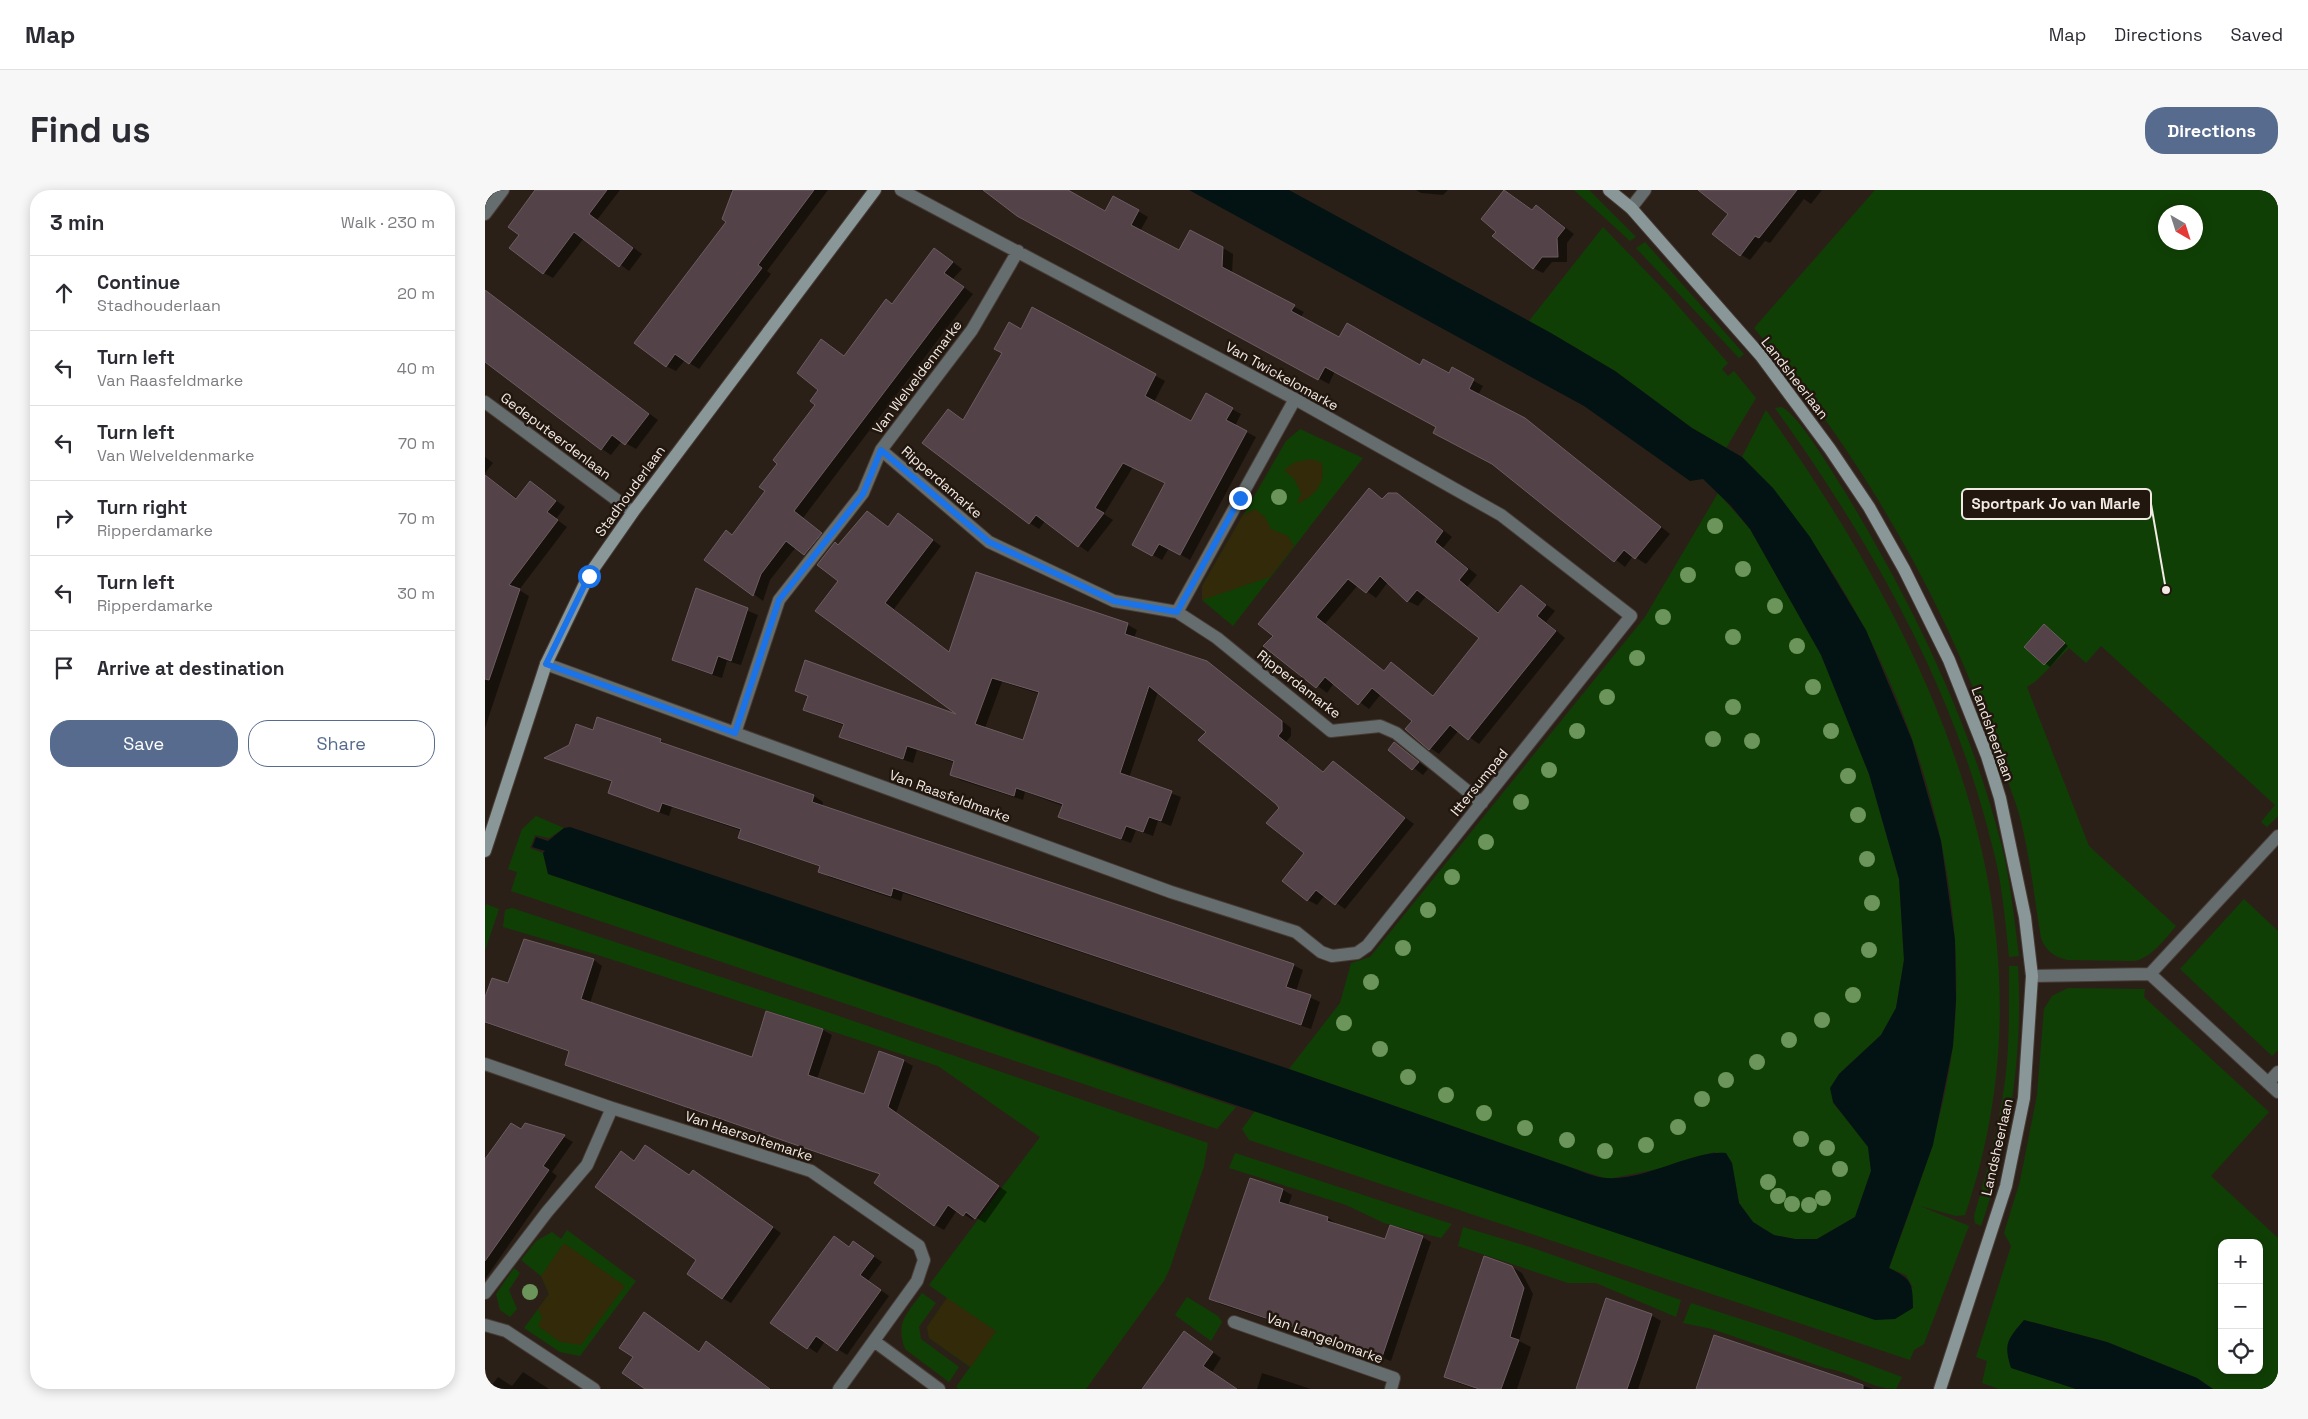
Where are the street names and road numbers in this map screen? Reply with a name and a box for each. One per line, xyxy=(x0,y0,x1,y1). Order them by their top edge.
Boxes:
street label: Van Welveldenmarke xyxy=(868,317,966,437)
street label: Landsheerlaan xyxy=(1757,333,1833,423)
street label: Van Twickelomarke xyxy=(1222,337,1342,415)
street label: Gedeputeerdenlaan xyxy=(497,388,615,484)
street label: Stadhouderlaan xyxy=(591,442,669,540)
street label: Ripperdamarke xyxy=(898,442,986,522)
street label: Ripperdamarke xyxy=(1253,646,1345,722)
street label: Landsheerlaan xyxy=(1968,684,2018,784)
street label: Ittersumpad xyxy=(1446,745,1512,819)
street label: Van Raasfeldmarke xyxy=(887,766,1013,826)
street label: Landsheerlaan xyxy=(1977,1097,2017,1197)
street label: Van Haersoltemarke xyxy=(683,1107,815,1165)
street label: Van Langelomarke xyxy=(1264,1309,1386,1367)

